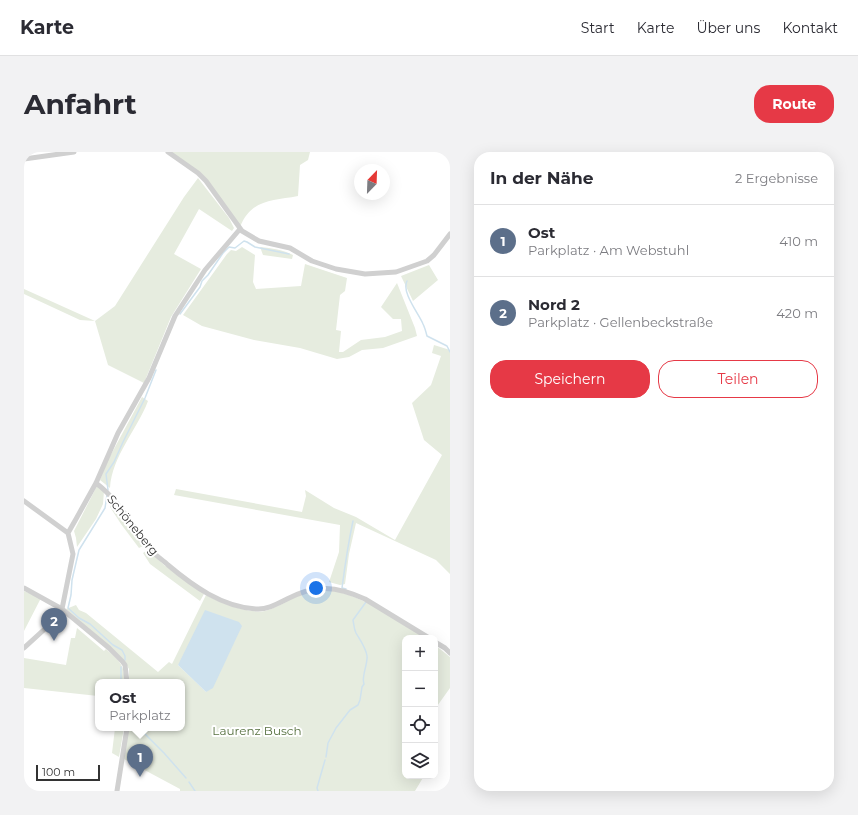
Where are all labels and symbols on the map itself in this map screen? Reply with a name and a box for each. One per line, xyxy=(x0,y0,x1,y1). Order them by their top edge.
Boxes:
north arrow xyxy=(354,164,390,200)
street label: Schöneberg xyxy=(104,492,162,558)
your location xyxy=(306,578,326,598)
pin: 2 xyxy=(41,608,67,641)
park label: Laurenz Busch xyxy=(212,723,302,738)
pin: 1 xyxy=(127,744,153,777)
scale bar xyxy=(36,763,100,782)

